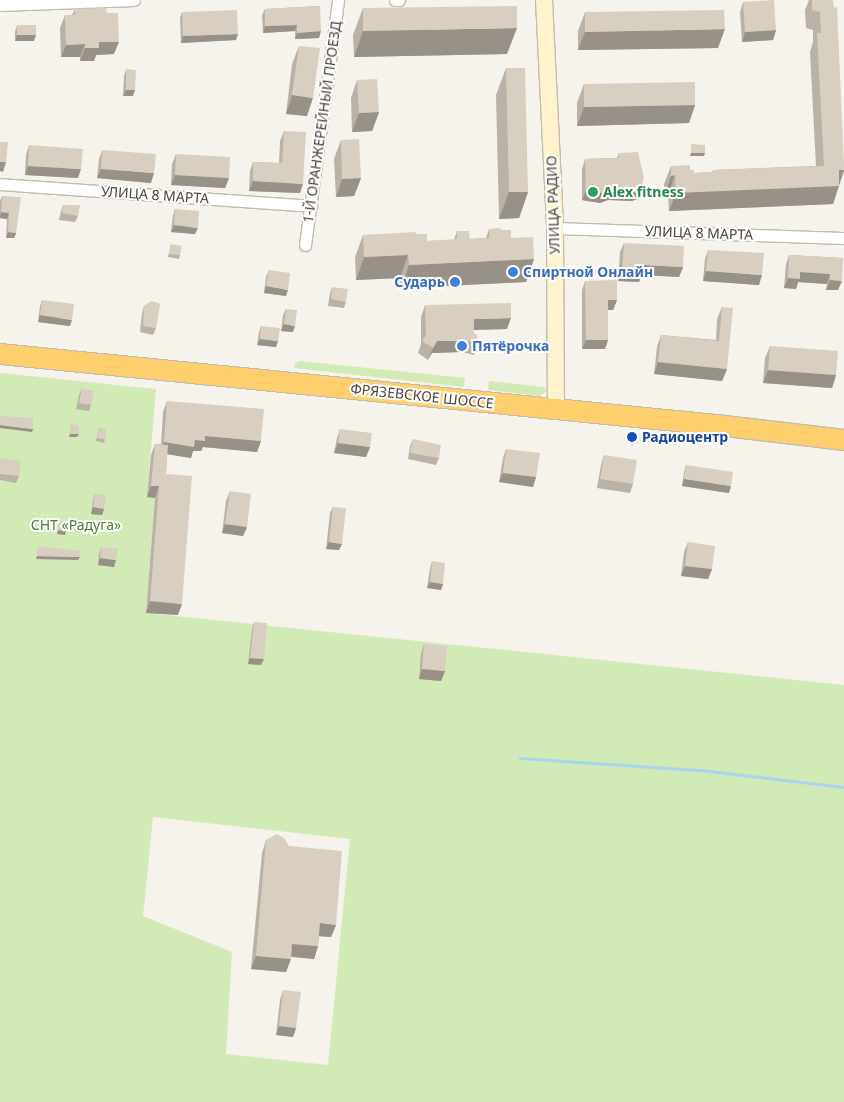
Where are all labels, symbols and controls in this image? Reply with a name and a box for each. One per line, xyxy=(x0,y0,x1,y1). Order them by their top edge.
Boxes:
street label: 1-Й ОРАНЖЕРЕЙНЫЙ ПРОЕЗД xyxy=(300,20,344,224)
street label: УЛИЦА РАДИО xyxy=(543,155,563,255)
street label: УЛИЦА 8 МАРТА xyxy=(100,183,210,207)
place label: Alex fitness xyxy=(603,184,684,200)
marker: Alex fitness xyxy=(587,186,599,198)
street label: УЛИЦА 8 МАРТА xyxy=(645,223,753,243)
place label: Спиртной Онлайн xyxy=(523,264,653,280)
marker: Спиртной Онлайн xyxy=(507,266,519,278)
place label: Сударь xyxy=(394,274,445,290)
marker: Сударь xyxy=(449,276,461,288)
place label: Пятёрочка xyxy=(472,338,549,354)
marker: Пятёрочка xyxy=(456,340,468,352)
street label: ФРЯЗЕВСКОЕ ШОССЕ xyxy=(350,380,494,412)
place label: Радиоцентр xyxy=(642,429,728,445)
marker: Радиоцентр xyxy=(626,431,638,443)
park label: СНТ «Радуга» xyxy=(31,517,121,533)

